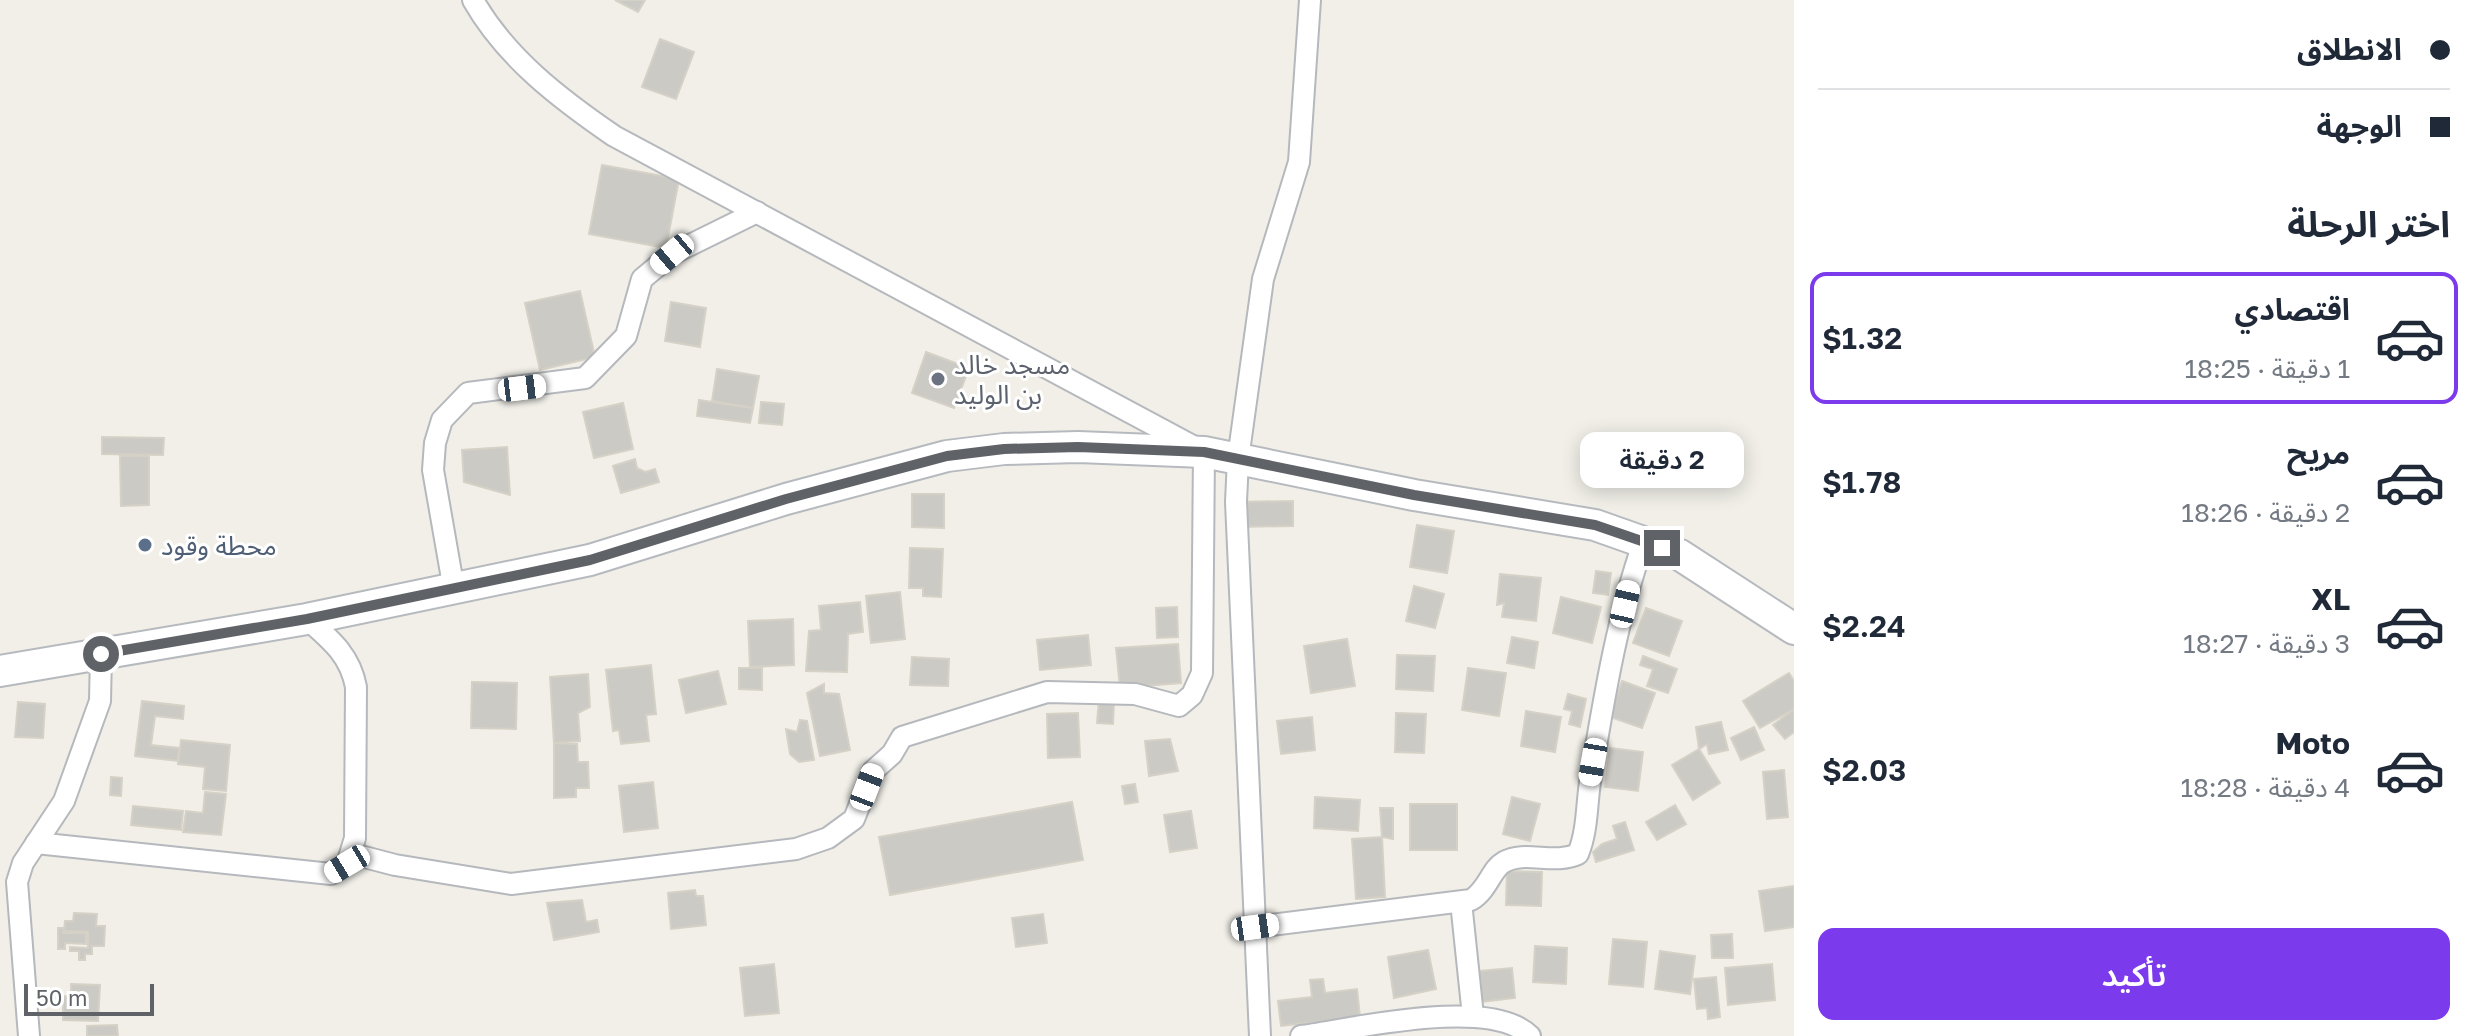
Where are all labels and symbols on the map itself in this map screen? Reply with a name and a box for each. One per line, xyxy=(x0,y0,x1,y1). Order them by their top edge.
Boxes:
car xyxy=(646,229,698,279)
place label: مسجد خالد بن الوليد xyxy=(954,349,1070,410)
marker: مسجد خالد بن الوليد xyxy=(929,370,947,388)
car xyxy=(497,373,547,403)
callout: 2 دقيقة xyxy=(1580,432,1744,488)
place label: محطة وقود xyxy=(161,530,277,561)
route end xyxy=(1644,530,1680,566)
marker: محطة وقود xyxy=(136,536,154,554)
car xyxy=(1608,578,1642,630)
route start xyxy=(83,636,119,672)
car xyxy=(1577,736,1609,788)
car xyxy=(847,760,887,814)
car xyxy=(320,841,374,887)
car xyxy=(1230,912,1280,942)
scale bar xyxy=(24,980,154,1016)

